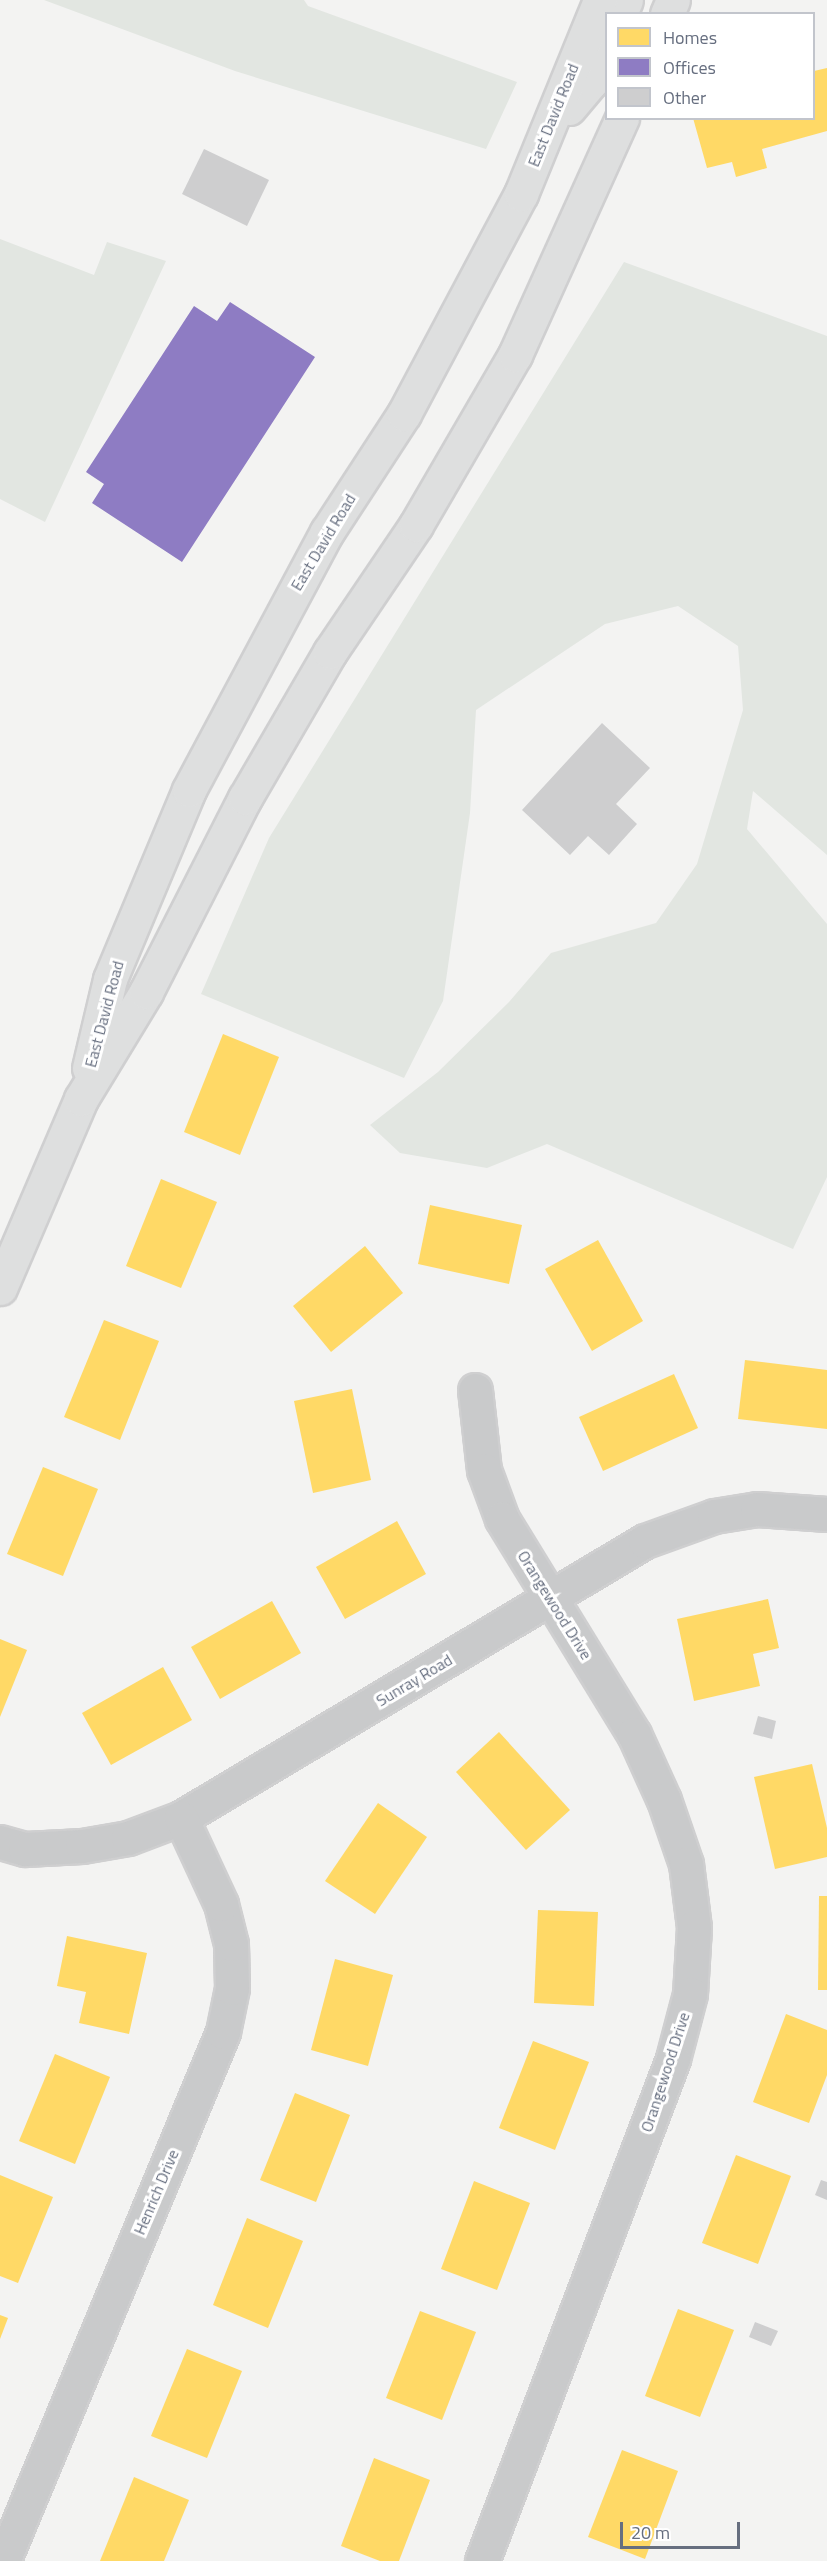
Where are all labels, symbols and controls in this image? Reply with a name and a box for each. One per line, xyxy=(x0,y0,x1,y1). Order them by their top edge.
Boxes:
legend xyxy=(605,12,815,120)
text: Homes xyxy=(663,24,717,51)
text: Offices xyxy=(663,54,716,81)
street label: East David Road xyxy=(524,61,582,169)
text: Other xyxy=(663,84,706,111)
street label: East David Road xyxy=(287,490,359,594)
street label: East David Road xyxy=(81,959,127,1069)
street label: Orangewood Drive xyxy=(514,1547,596,1663)
street label: Sunray Road xyxy=(373,1650,455,1710)
street label: Orangewood Drive xyxy=(637,2010,693,2134)
street label: Henrich Drive xyxy=(129,2147,183,2237)
scale bar xyxy=(623,2510,743,2548)
text: 20 m xyxy=(631,2519,670,2546)

